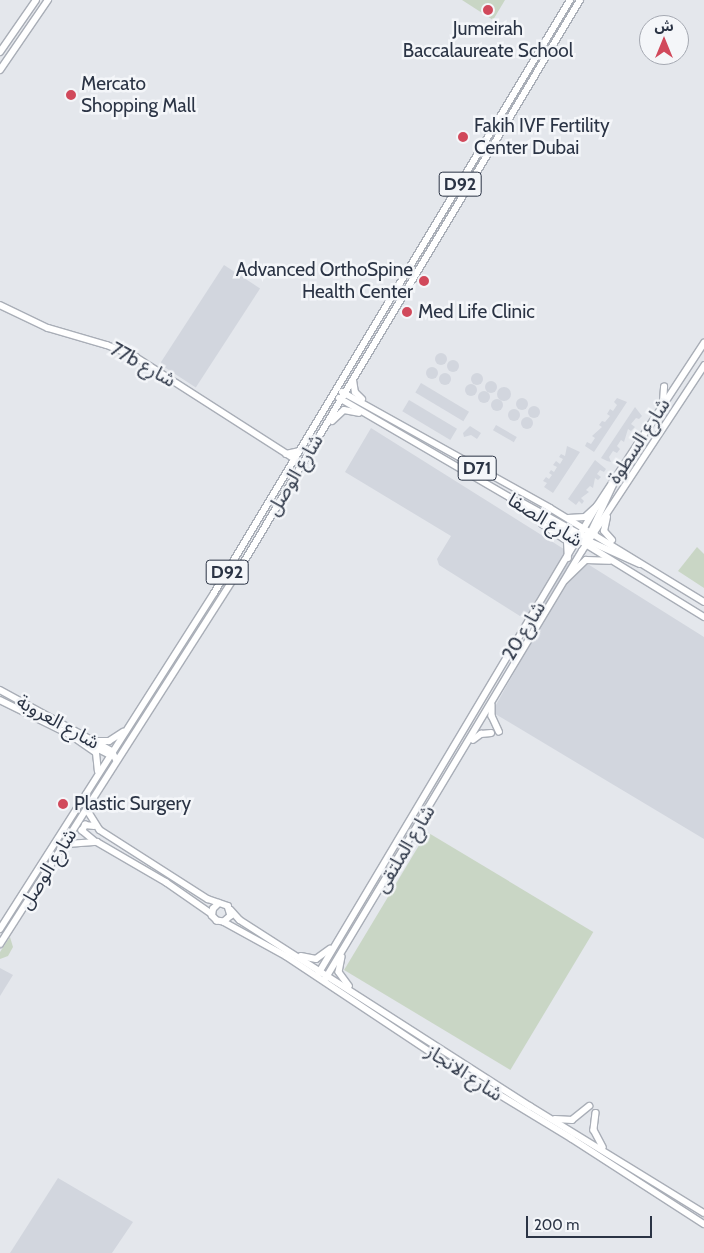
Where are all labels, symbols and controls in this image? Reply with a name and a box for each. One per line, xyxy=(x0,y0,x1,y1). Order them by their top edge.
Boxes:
marker: Jumeirah Baccalaureate School xyxy=(482,4,494,16)
north arrow xyxy=(639,15,689,65)
text: ش xyxy=(654,17,674,35)
place label: Jumeirah Baccalaureate School xyxy=(403,18,573,62)
place label: Mercato Shopping Mall xyxy=(81,73,196,117)
marker: Mercato Shopping Mall xyxy=(65,89,77,101)
place label: Fakih IVF Fertility Center Dubai xyxy=(474,115,610,159)
marker: Fakih IVF Fertility Center Dubai xyxy=(456,130,470,144)
road number: D92 xyxy=(438,168,482,200)
place label: Advanced OrthoSpine Health Center xyxy=(236,259,413,303)
marker: Advanced OrthoSpine Health Center xyxy=(417,274,431,288)
place label: Med Life Clinic xyxy=(418,301,535,323)
marker: Med Life Clinic xyxy=(400,305,414,319)
street label: 77b شارع xyxy=(106,338,180,392)
street label: شارع السطوة xyxy=(603,394,675,488)
street label: شارع الوصل xyxy=(262,430,328,520)
road number: D71 xyxy=(457,452,497,483)
street label: شارع الصفا xyxy=(503,488,587,552)
road number: D92 xyxy=(204,556,250,588)
street label: شارع 20 xyxy=(498,597,550,665)
street label: شارع العروبة xyxy=(13,690,103,754)
place label: Plastic Surgery xyxy=(74,793,191,815)
marker: Plastic Surgery xyxy=(56,797,70,811)
street label: شارع الملتقى xyxy=(370,801,440,897)
street label: شارع الوصل xyxy=(14,824,82,914)
street label: شارع الانجاز xyxy=(421,1040,507,1106)
scale bar xyxy=(529,1206,655,1238)
text: 200 m xyxy=(534,1216,579,1234)

